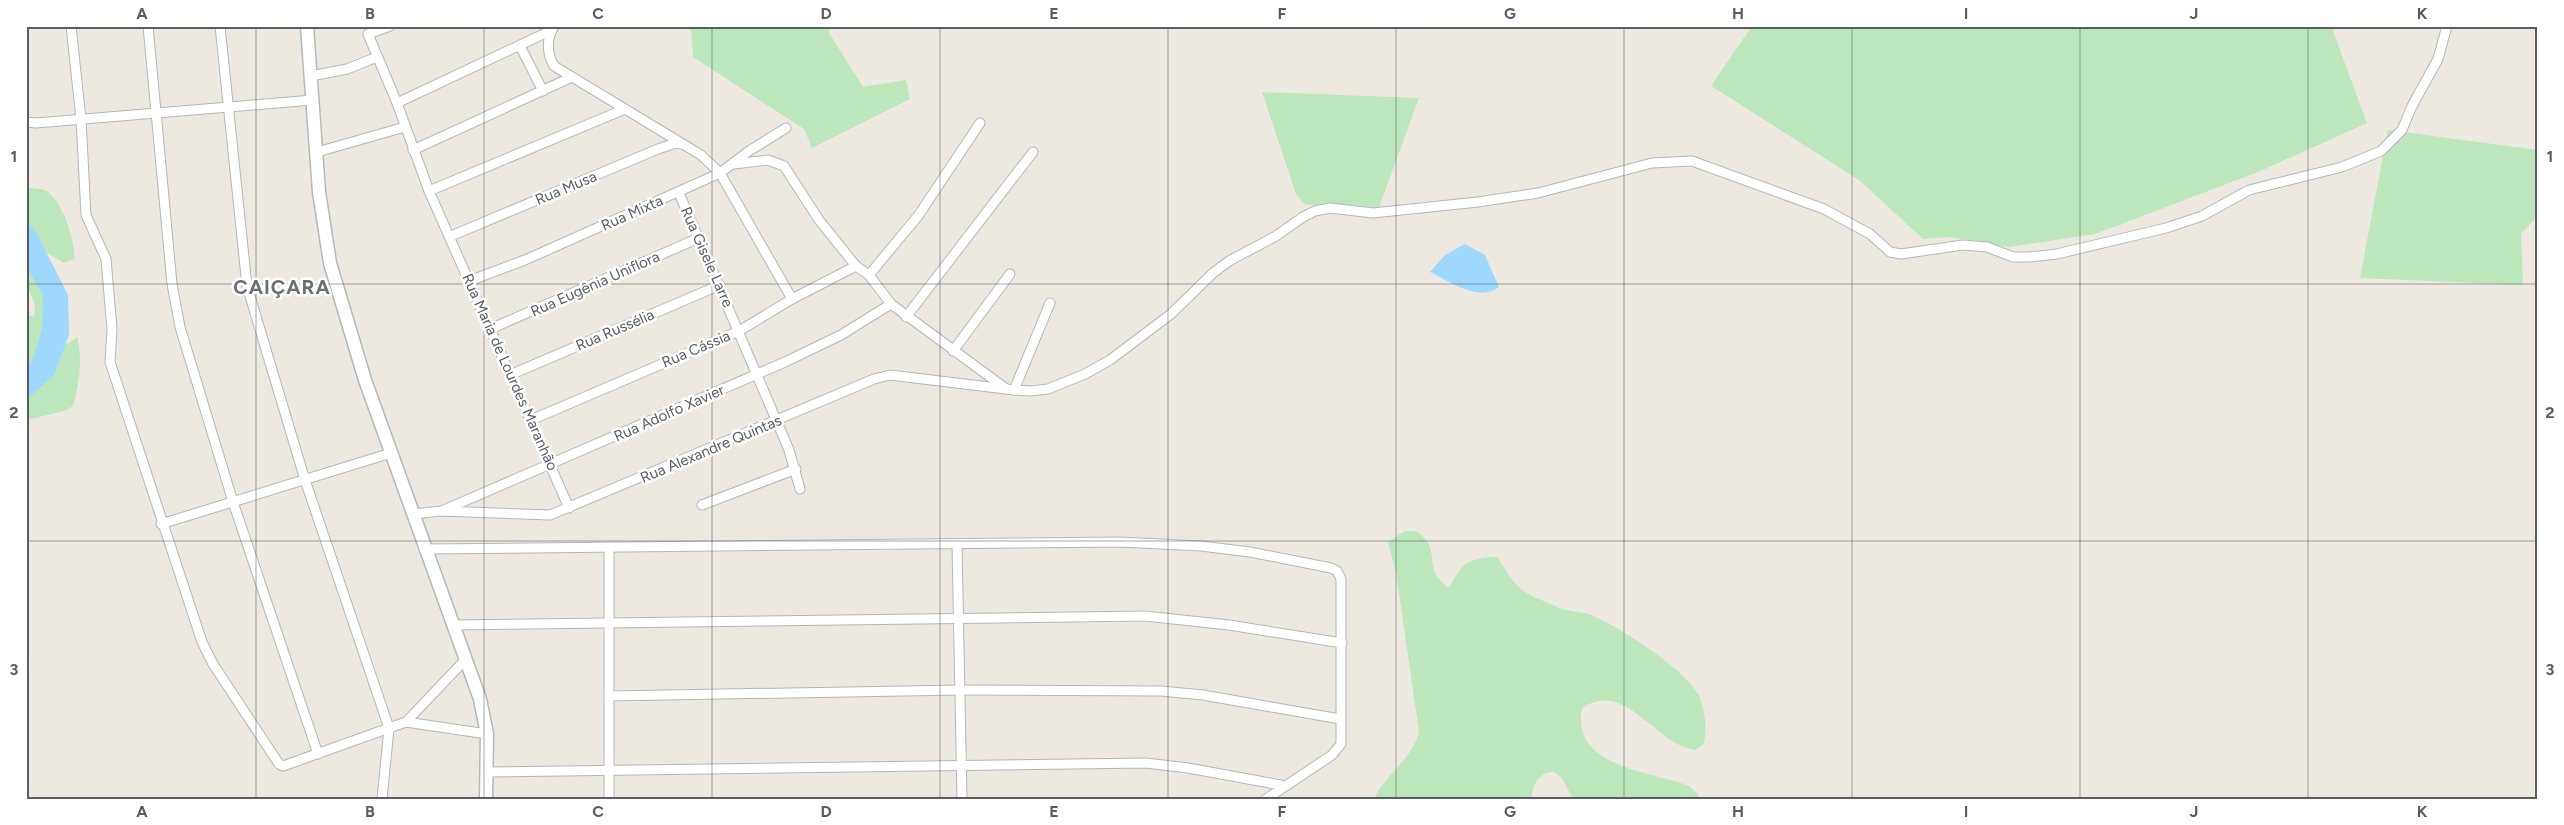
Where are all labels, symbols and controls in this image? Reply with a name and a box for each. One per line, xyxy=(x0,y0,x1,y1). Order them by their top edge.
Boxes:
text: A xyxy=(136,4,148,23)
text: B xyxy=(365,4,375,23)
text: C xyxy=(592,4,604,23)
text: D xyxy=(820,4,832,23)
text: E xyxy=(1049,4,1059,23)
text: F xyxy=(1278,4,1287,23)
text: G xyxy=(1504,4,1516,23)
text: H xyxy=(1732,4,1744,23)
text: I xyxy=(1964,4,1968,23)
text: J xyxy=(2190,4,2198,23)
text: K xyxy=(2417,4,2428,23)
text: 1 xyxy=(11,147,17,166)
text: 1 xyxy=(2547,147,2553,166)
street label: Rua Musa xyxy=(533,167,599,209)
street label: Rua Mixta xyxy=(598,191,666,235)
street label: Rua Gisele Larre xyxy=(677,204,737,310)
street label: Rua Eugênia Uniflora xyxy=(528,247,662,321)
street label: Rua Maria de Lourdes Maranhão xyxy=(458,271,562,474)
district label: CAIÇARA xyxy=(233,275,331,299)
street label: Rua Russélia xyxy=(573,305,657,355)
street label: Rua Cássia xyxy=(659,327,733,371)
street label: Rua Adolfo Xavier xyxy=(611,381,727,445)
text: 2 xyxy=(9,403,19,422)
text: 2 xyxy=(2545,403,2555,422)
street label: Rua Alexandre Quintas xyxy=(638,411,784,487)
text: 3 xyxy=(10,660,19,679)
text: 3 xyxy=(2546,660,2555,679)
text: A xyxy=(136,802,148,821)
text: B xyxy=(365,802,375,821)
text: C xyxy=(592,802,604,821)
text: D xyxy=(820,802,832,821)
text: E xyxy=(1049,802,1059,821)
text: F xyxy=(1278,802,1287,821)
text: G xyxy=(1504,802,1516,821)
text: H xyxy=(1732,802,1744,821)
text: I xyxy=(1964,802,1968,821)
text: J xyxy=(2190,802,2198,821)
text: K xyxy=(2417,802,2428,821)

